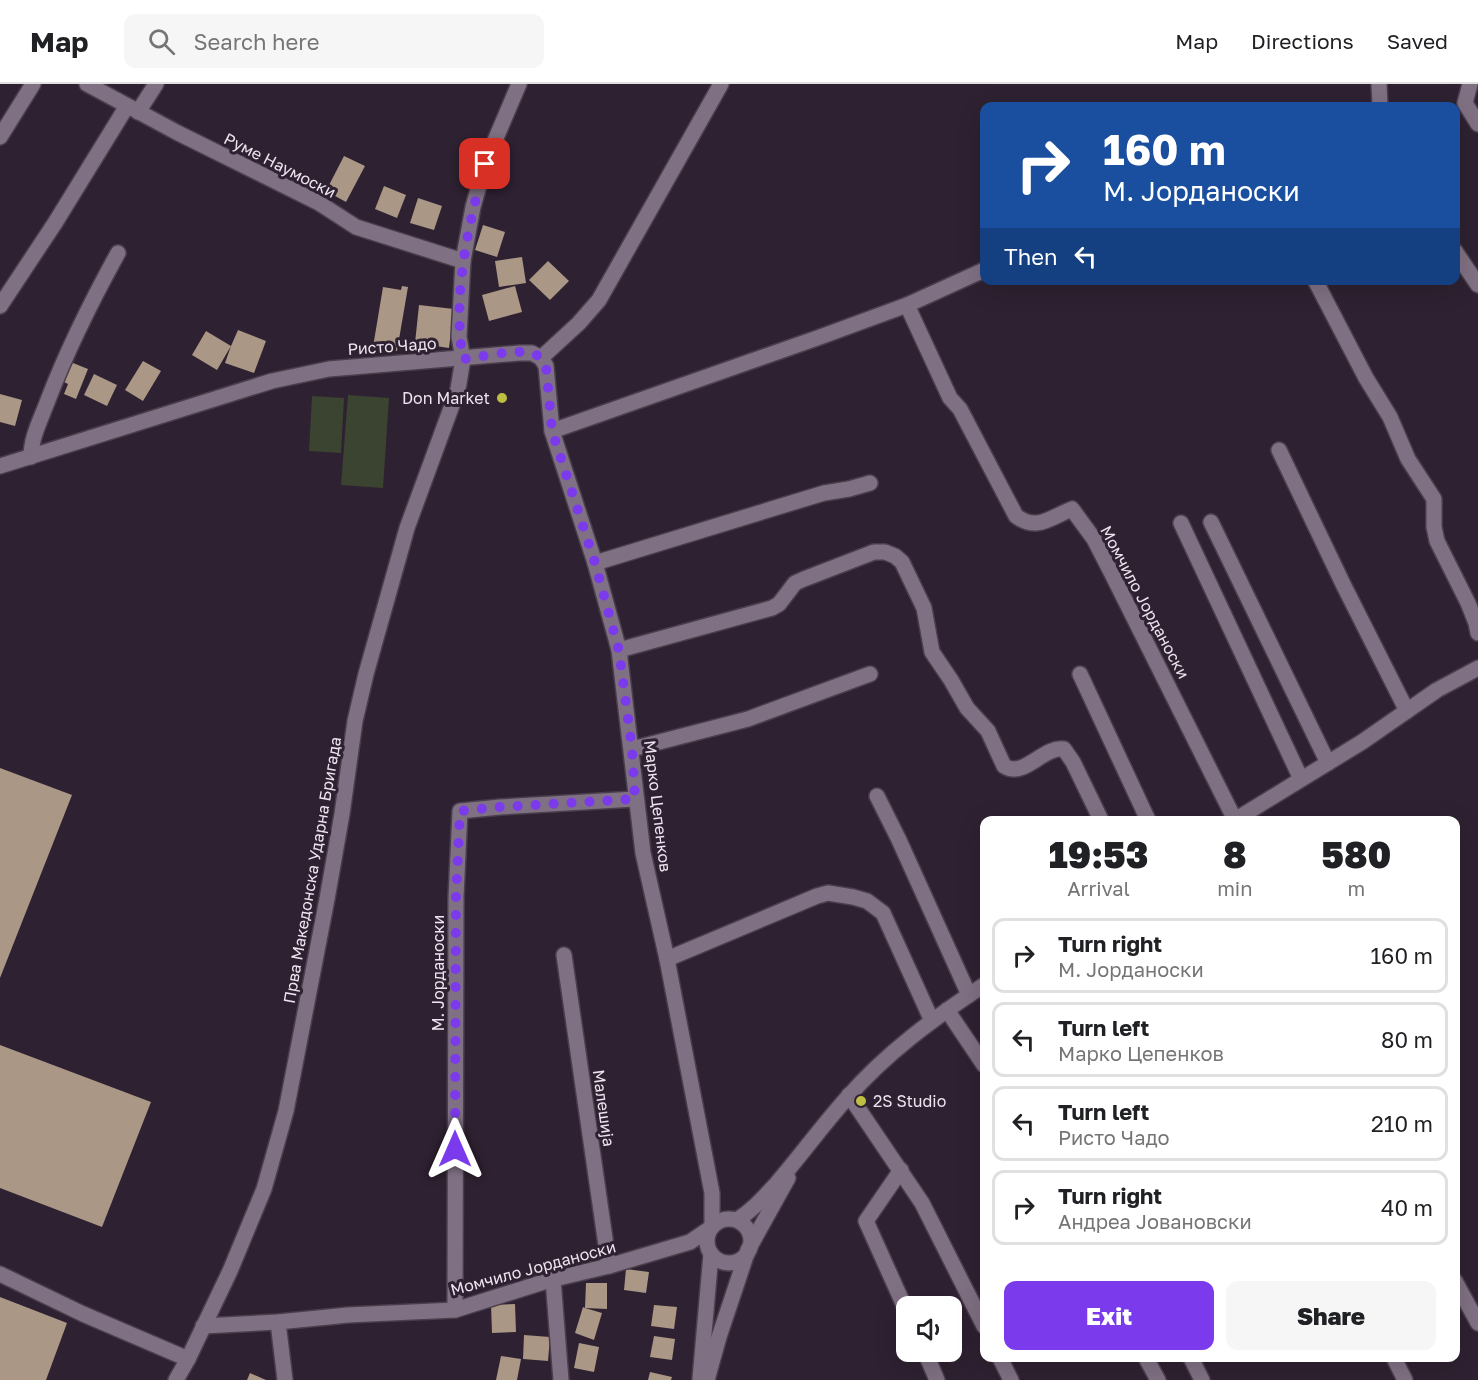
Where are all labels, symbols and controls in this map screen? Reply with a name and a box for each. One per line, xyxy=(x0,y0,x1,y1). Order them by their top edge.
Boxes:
search box xyxy=(124,14,544,68)
text: Map xyxy=(30,25,88,58)
icon: search xyxy=(145,25,178,58)
text: Search here xyxy=(193,28,319,55)
text: Map xyxy=(1175,28,1218,54)
text: Directions xyxy=(1251,28,1354,54)
text: Saved xyxy=(1387,28,1448,54)
text: 160 m xyxy=(1103,124,1226,174)
icon: right xyxy=(1004,126,1082,204)
street label: Руме Наумоски xyxy=(221,128,339,202)
pin xyxy=(459,138,510,189)
icon: arrive xyxy=(468,147,501,180)
text: М. Јорданоски xyxy=(1103,175,1300,207)
icon: left xyxy=(1069,240,1102,273)
text: Then xyxy=(1004,243,1057,270)
street label: Ристо Чадо xyxy=(347,333,437,359)
place label: Don Market xyxy=(402,388,490,408)
marker: Don Market xyxy=(495,391,509,405)
street label: Момчило Јорданоски xyxy=(1096,522,1194,682)
street label: Прва Македонска Ударна Бригада xyxy=(279,735,345,1005)
street label: Марко Цепенков xyxy=(640,739,676,873)
text: 19:53 xyxy=(1049,833,1148,876)
text: 8 xyxy=(1223,833,1247,876)
text: 580 xyxy=(1321,833,1391,876)
text: Arrival xyxy=(1067,876,1130,900)
text: min xyxy=(1217,876,1253,900)
text: m xyxy=(1347,876,1365,900)
street label: М. Јорданоски xyxy=(428,915,448,1031)
text: Turn right xyxy=(1058,930,1162,957)
icon: right xyxy=(1007,939,1040,972)
text: 160 m xyxy=(1370,942,1433,969)
text: М. Јорданоски xyxy=(1058,957,1204,981)
text: Turn left xyxy=(1058,1014,1149,1041)
icon: left xyxy=(1007,1023,1040,1056)
text: 80 m xyxy=(1381,1026,1433,1053)
text: Марко Цепенков xyxy=(1058,1041,1224,1065)
street label: Малешија xyxy=(589,1068,619,1148)
place label: 2S Studio xyxy=(873,1091,946,1111)
marker: 2S Studio xyxy=(854,1094,868,1108)
text: Turn left xyxy=(1058,1098,1149,1125)
icon: left xyxy=(1007,1107,1040,1140)
text: 210 m xyxy=(1371,1110,1433,1137)
position arrow xyxy=(423,1117,487,1181)
text: Ристо Чадо xyxy=(1058,1125,1170,1149)
text: Turn right xyxy=(1058,1182,1162,1209)
icon: right xyxy=(1007,1191,1040,1224)
text: 40 m xyxy=(1381,1194,1433,1221)
text: Андреа Јовановски xyxy=(1058,1209,1252,1233)
street label: Момчило Јорданоски xyxy=(448,1236,618,1300)
button: Exit xyxy=(1004,1281,1214,1350)
button: Share xyxy=(1226,1281,1436,1350)
map controls xyxy=(896,1296,962,1362)
button: sound xyxy=(896,1296,962,1362)

